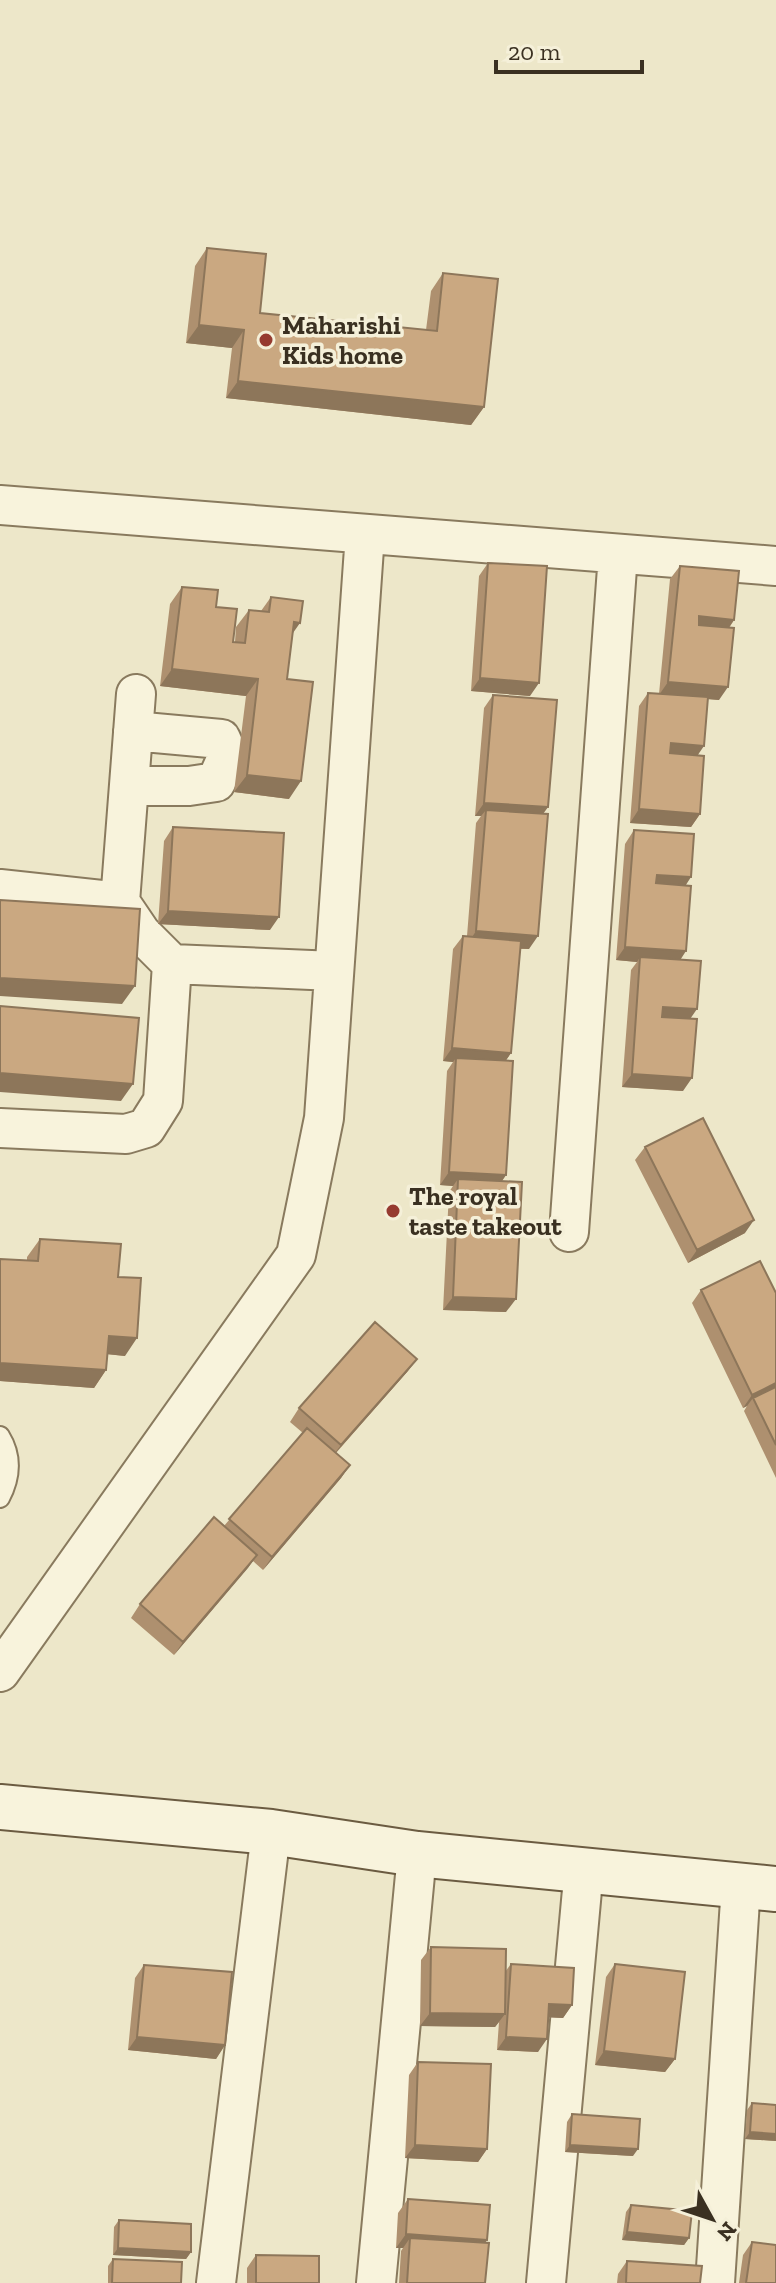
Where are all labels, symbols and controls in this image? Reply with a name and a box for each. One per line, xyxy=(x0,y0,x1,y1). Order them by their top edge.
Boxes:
scale bar xyxy=(496,24,642,74)
text: 20 m xyxy=(508,37,561,66)
place label: Maharishi Kids home xyxy=(282,309,403,371)
marker: Maharishi Kids home xyxy=(257,331,275,349)
place label: The royal taste takeout xyxy=(409,1180,562,1242)
marker: The royal taste takeout xyxy=(384,1202,402,1220)
north arrow xyxy=(672,2179,752,2259)
text: N xyxy=(711,2216,743,2247)

